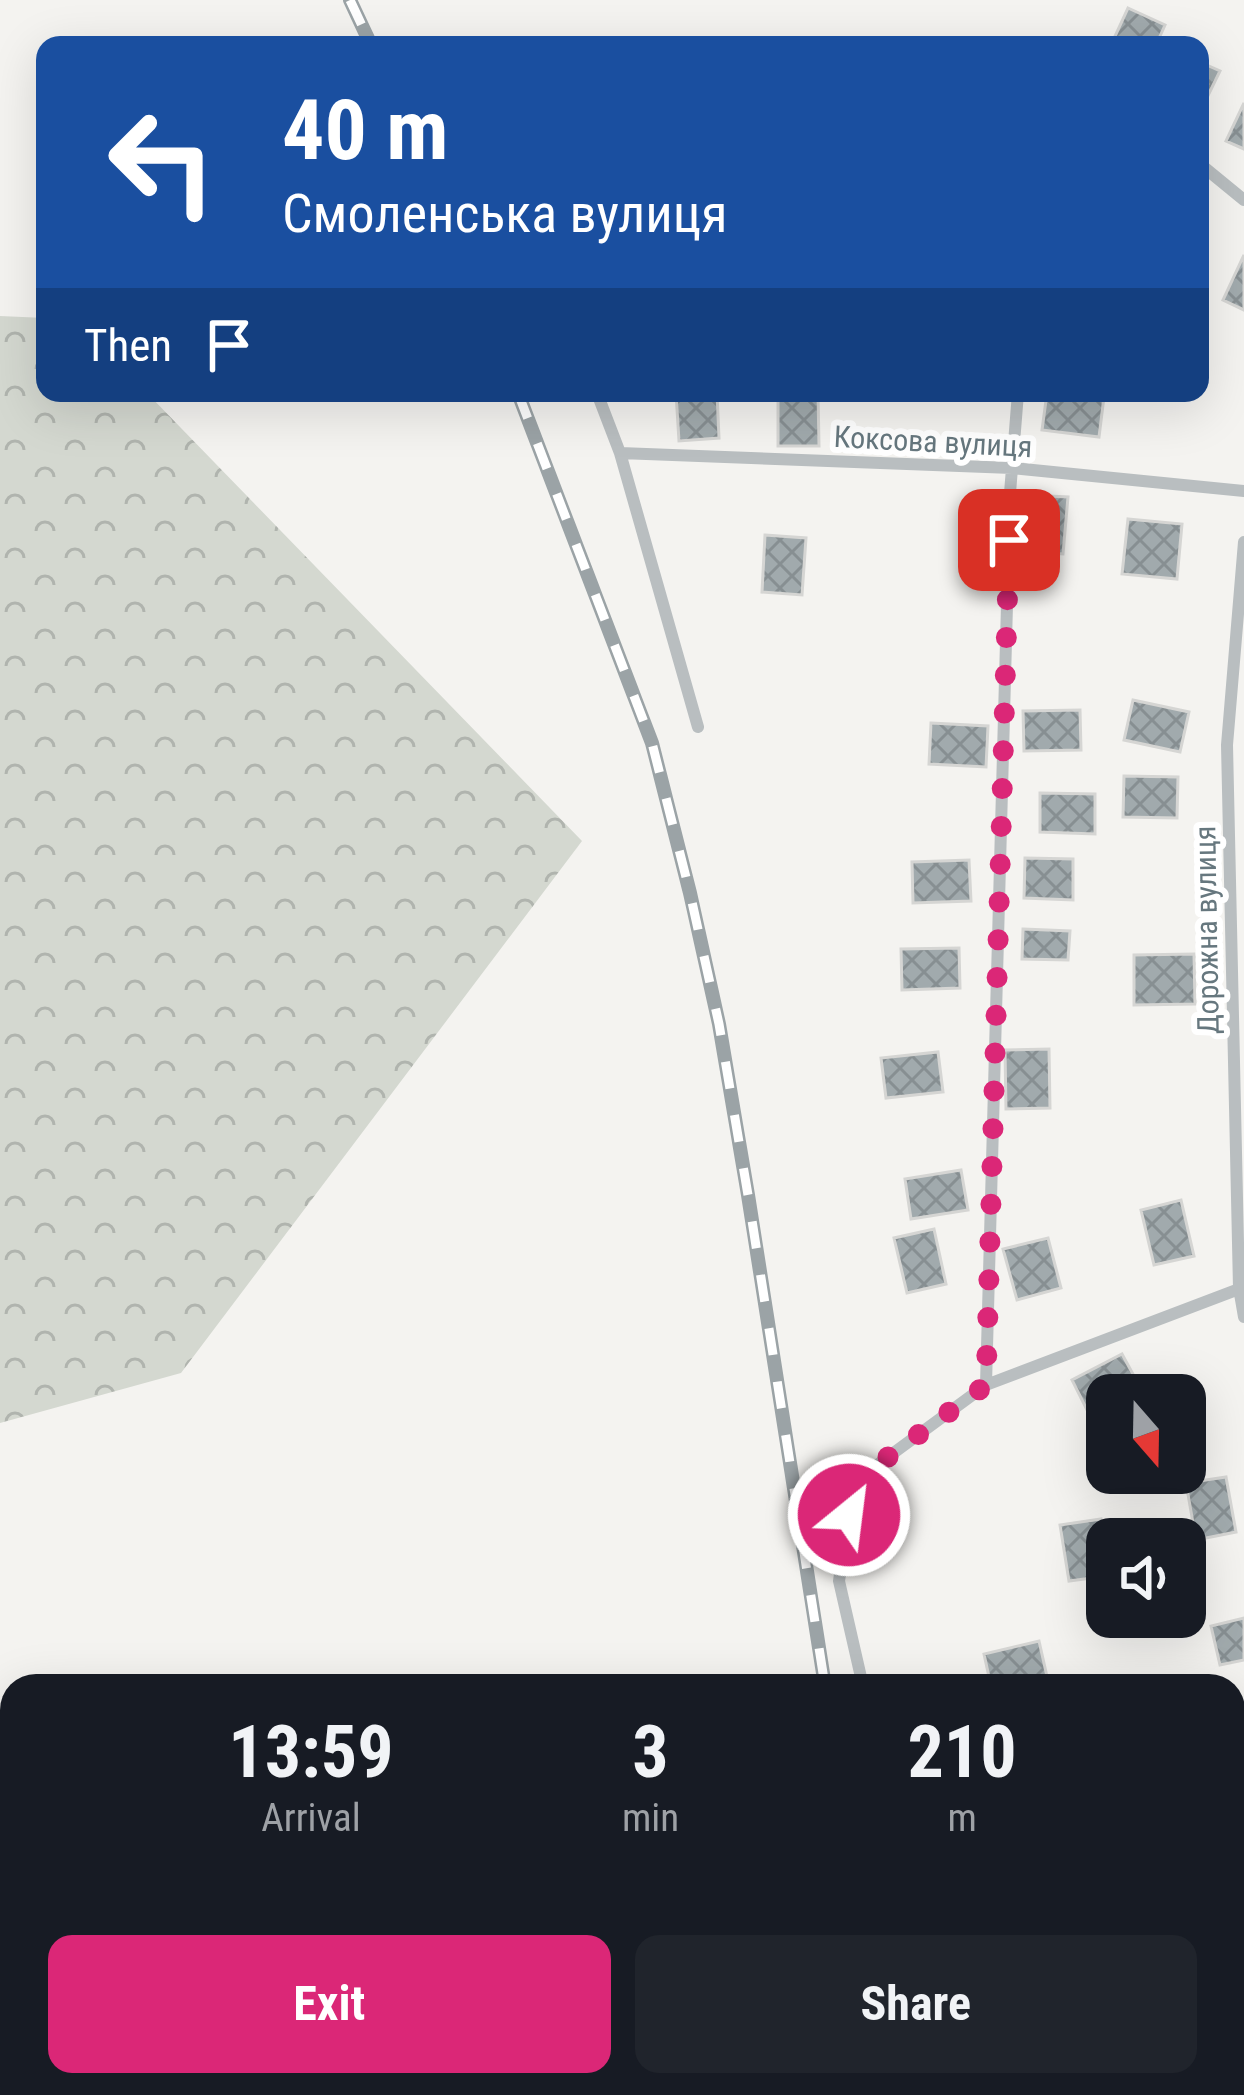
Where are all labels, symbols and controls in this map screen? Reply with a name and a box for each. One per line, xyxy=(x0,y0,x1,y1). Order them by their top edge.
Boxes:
text: 40 m xyxy=(282,81,449,180)
icon: left xyxy=(84,84,240,240)
text: Смоленська вулиця xyxy=(282,182,728,245)
icon: arrive xyxy=(196,312,262,378)
text: Then xyxy=(84,319,172,372)
street label: Коксова вулиця xyxy=(833,419,1033,464)
pin xyxy=(958,489,1060,591)
icon: arrive xyxy=(976,507,1042,573)
street label: Дорожна вулиця xyxy=(1187,825,1226,1035)
north arrow xyxy=(1086,1374,1206,1494)
map controls xyxy=(1086,1374,1206,1638)
position arrow xyxy=(786,1452,912,1578)
button: sound xyxy=(1086,1518,1206,1638)
text: 13:59 xyxy=(228,1710,394,1795)
text: 3 xyxy=(632,1710,669,1795)
text: 210 xyxy=(907,1710,1017,1795)
text: Arrival xyxy=(261,1795,361,1841)
text: min xyxy=(622,1795,679,1841)
text: m xyxy=(947,1795,977,1841)
button: Exit xyxy=(48,1935,611,2073)
button: Share xyxy=(635,1935,1197,2073)

